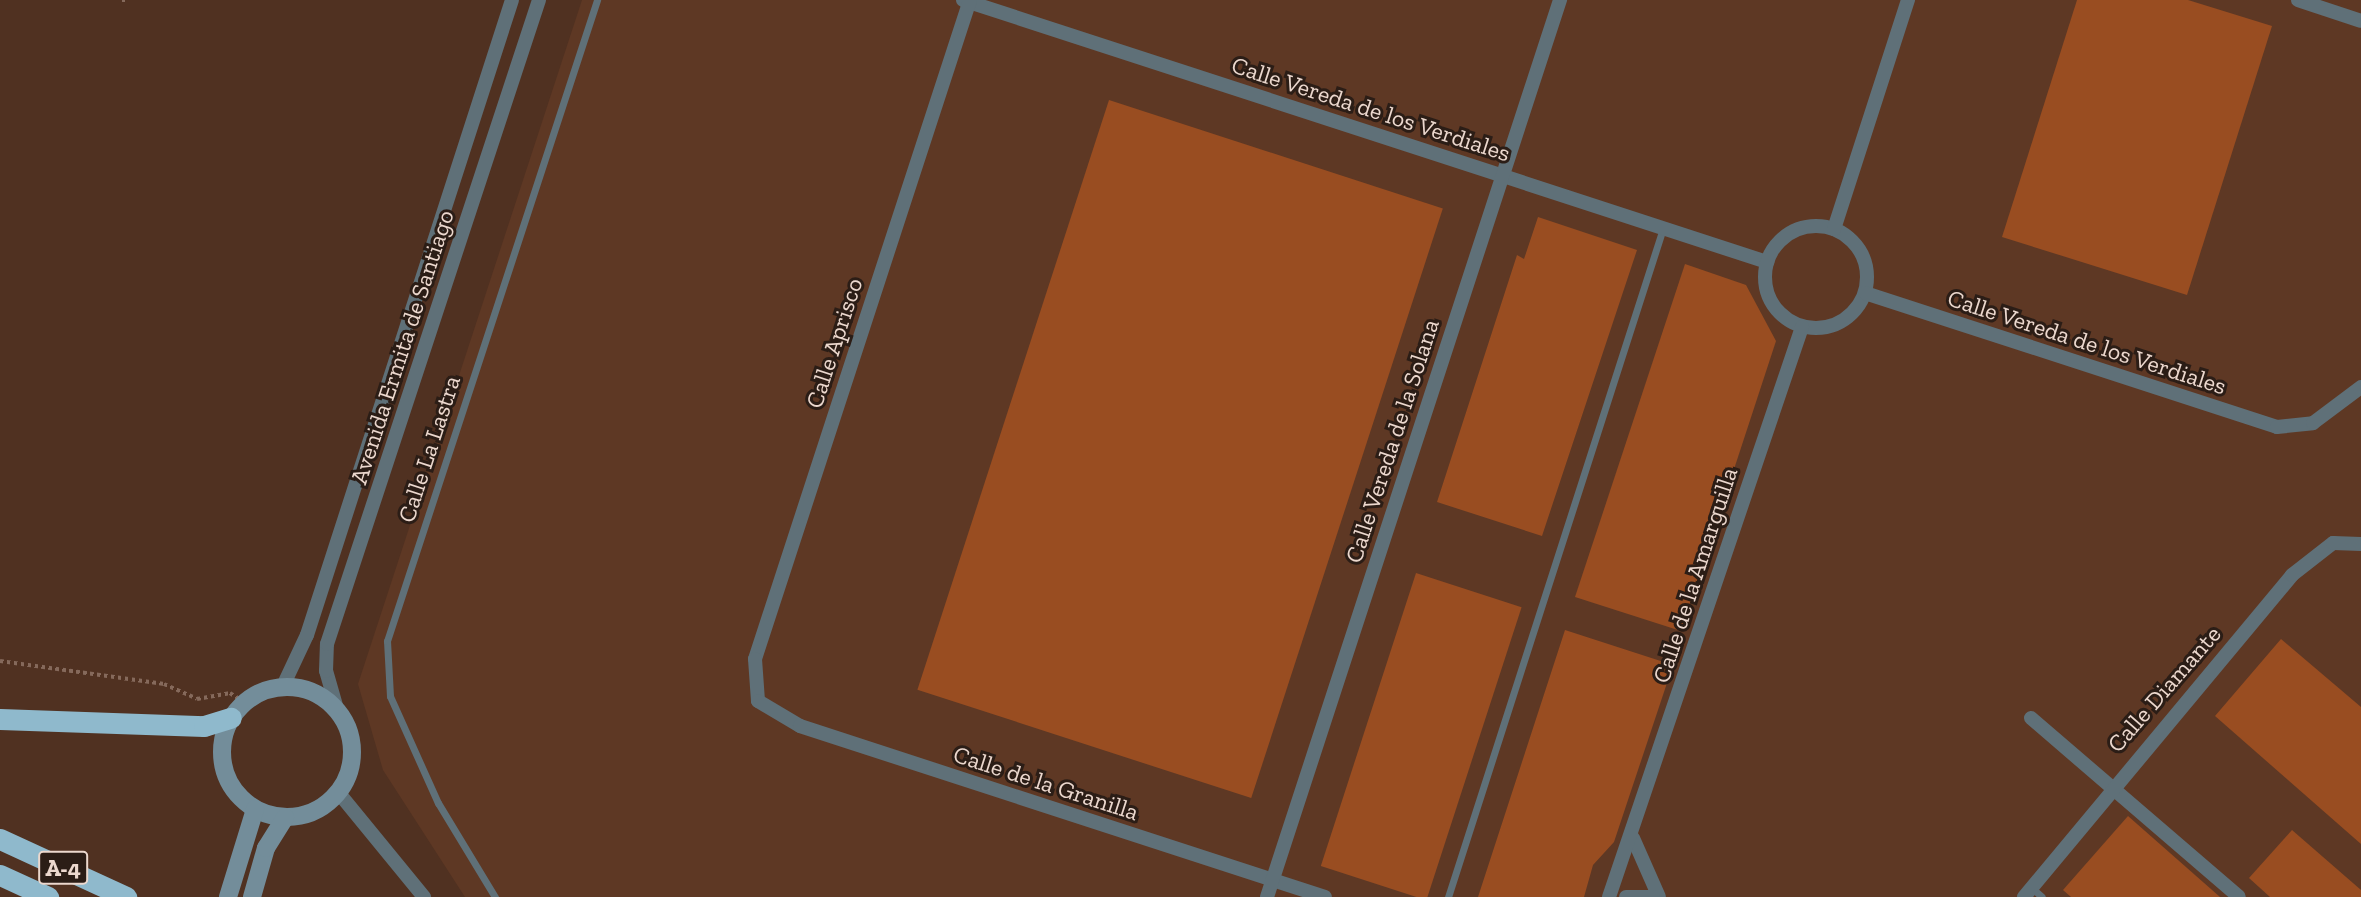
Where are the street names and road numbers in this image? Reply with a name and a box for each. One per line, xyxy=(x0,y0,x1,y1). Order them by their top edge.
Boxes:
street label: Calle Vereda de los Verdiales xyxy=(1227,50,1515,168)
street label: Avenida Ermita de Santiago xyxy=(344,206,460,488)
street label: Calle Aprisco xyxy=(799,274,869,412)
street label: Calle Vereda de los Verdiales xyxy=(1943,283,2231,401)
street label: Calle Vereda de la Solana xyxy=(1339,315,1445,567)
street label: Calle La Lastra xyxy=(392,372,466,526)
street label: Calle de la Amarguilla xyxy=(1646,463,1744,687)
street label: Calle Diamante xyxy=(2101,620,2227,758)
street label: Calle de la Granilla xyxy=(950,739,1142,827)
road number: A-4 xyxy=(37,848,89,888)

